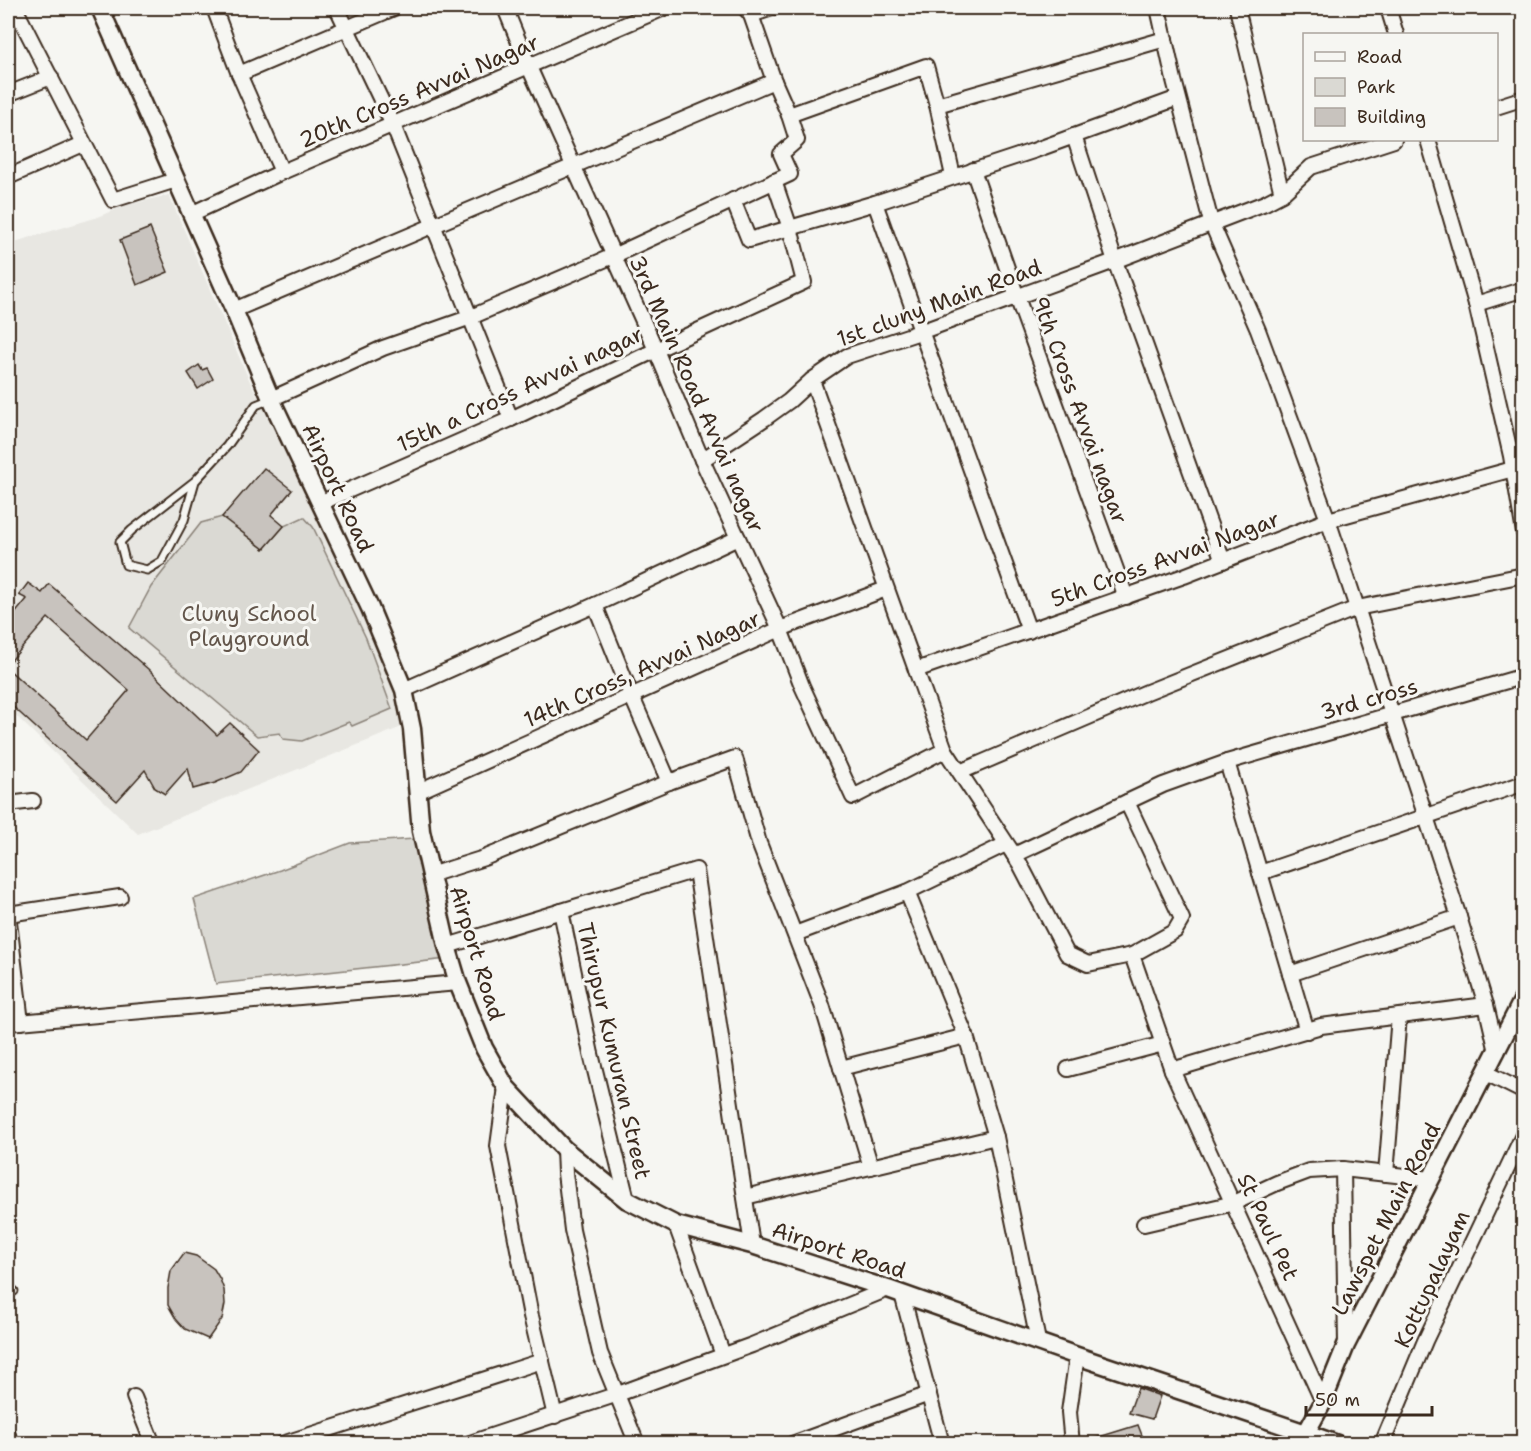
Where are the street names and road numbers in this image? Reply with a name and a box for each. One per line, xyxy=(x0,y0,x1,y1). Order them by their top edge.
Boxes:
street label: 20th Cross Avvai Nagar xyxy=(295,27,543,155)
street label: 3rd Main Road Avvai nagar xyxy=(623,251,771,537)
street label: 1st cluny Main Road xyxy=(833,252,1045,353)
street label: 9th Cross Avvai nagar xyxy=(1025,292,1135,528)
street label: 15th a Cross Avvai nagar xyxy=(392,319,648,459)
street label: Airport Road xyxy=(295,419,381,557)
street label: 5th Cross Avvai Nagar xyxy=(1047,504,1283,614)
street label: 14th Cross, Avvai Nagar xyxy=(519,604,765,734)
street label: 3rd cross xyxy=(1317,671,1421,727)
street label: Airport Road xyxy=(443,882,511,1024)
street label: Thirupur Kumuran Street xyxy=(570,920,658,1182)
street label: Lawspet Main Road xyxy=(1325,1118,1447,1320)
street label: St Paul Pet xyxy=(1231,1169,1305,1285)
street label: Kottupalayam xyxy=(1387,1206,1477,1352)
street label: Airport Road xyxy=(768,1215,910,1285)

